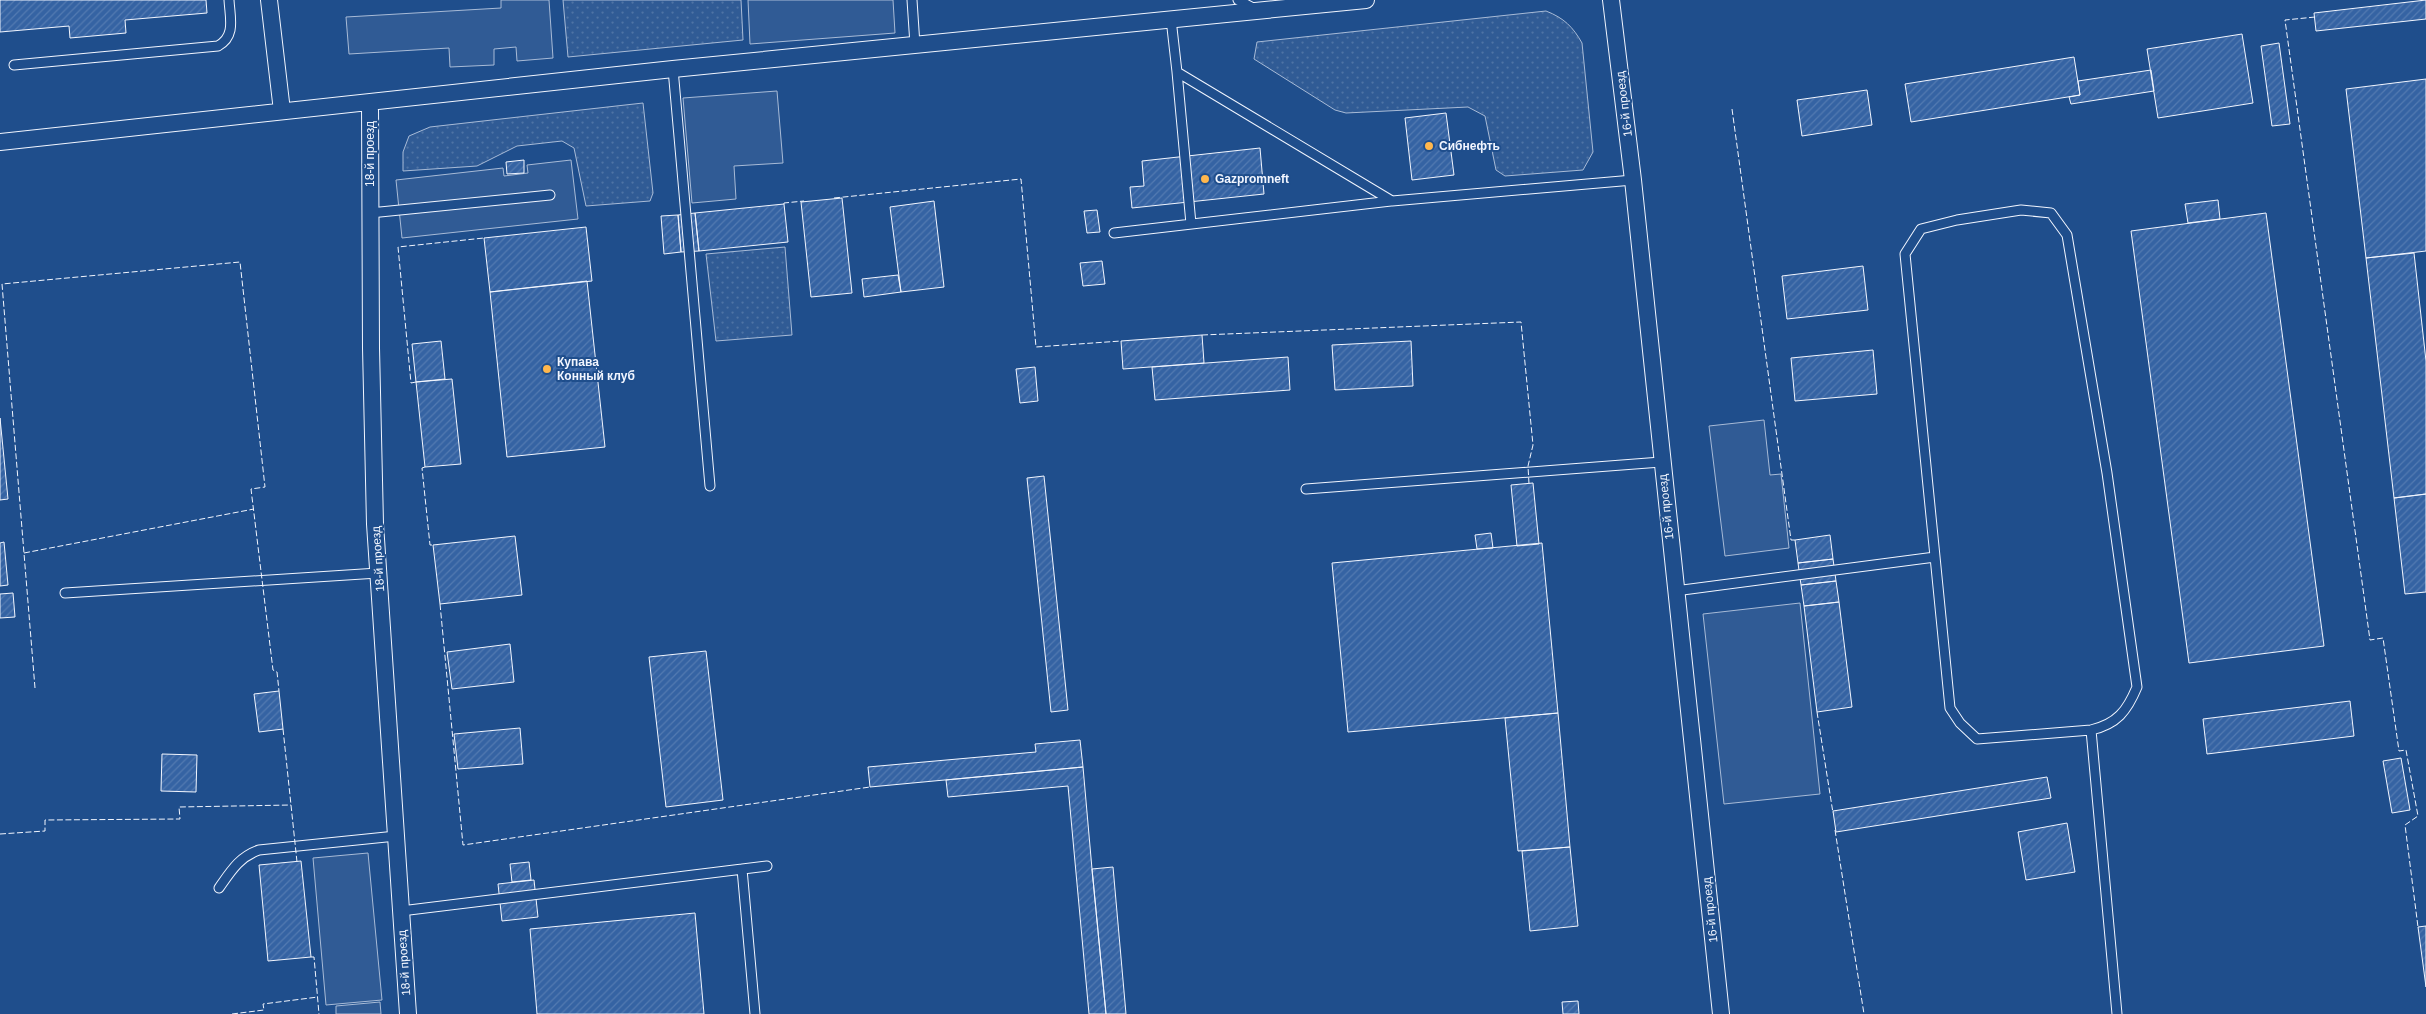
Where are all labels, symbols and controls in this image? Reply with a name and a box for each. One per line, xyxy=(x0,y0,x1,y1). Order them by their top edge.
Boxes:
street label: 16-й проезд xyxy=(1613,70,1635,138)
street label: 18-й проезд xyxy=(363,121,377,187)
place label: Сибнефть xyxy=(1439,139,1500,153)
marker: Сибнефть xyxy=(1423,140,1435,152)
place label: Gazpromneft xyxy=(1215,172,1289,186)
marker: Gazpromneft xyxy=(1199,173,1211,185)
place label: Купава Конный клуб xyxy=(557,355,635,383)
marker: Купава Конный клуб xyxy=(541,363,553,375)
street label: 16-й проезд xyxy=(1656,474,1676,540)
street label: 18-й проезд xyxy=(369,526,387,592)
street label: 16-й проезд xyxy=(1700,877,1720,943)
street label: 18-й проезд xyxy=(395,930,413,996)

